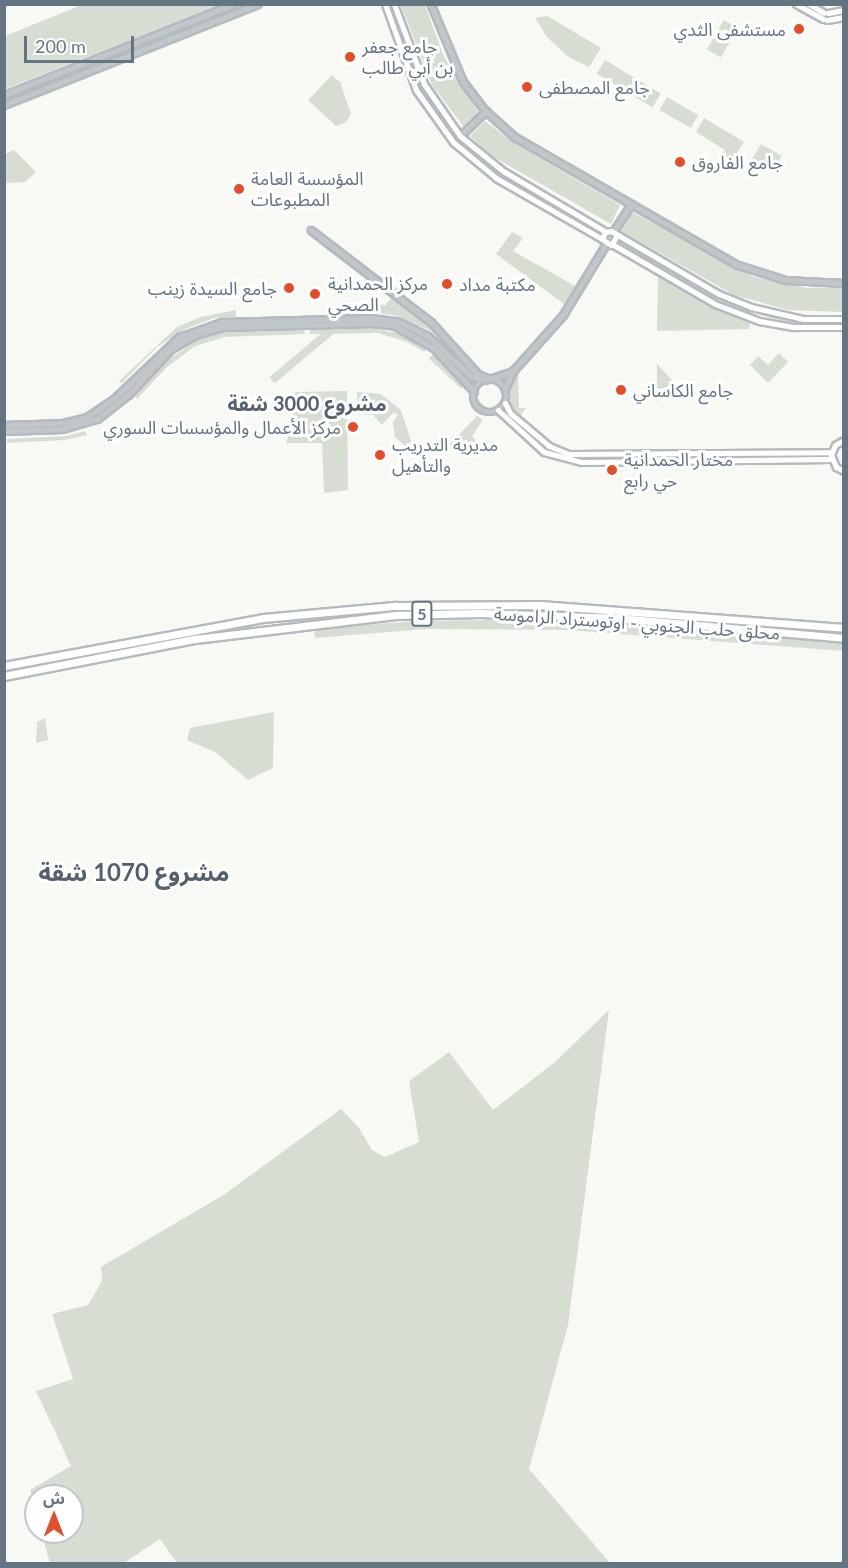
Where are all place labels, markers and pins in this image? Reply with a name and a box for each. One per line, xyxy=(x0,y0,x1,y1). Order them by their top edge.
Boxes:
place label: مستشفى الثدي xyxy=(674,18,786,40)
marker: مستشفى الثدي xyxy=(790,20,808,38)
place label: جامع جعفر بن أبي طالب xyxy=(362,36,453,78)
marker: جامع جعفر بن أبي طالب xyxy=(343,50,357,64)
place label: جامع المصطفى xyxy=(539,76,650,98)
marker: جامع المصطفى xyxy=(520,80,534,94)
place label: جامع الفاروق xyxy=(692,151,783,173)
marker: جامع الفاروق xyxy=(673,155,687,169)
place label: المؤسسة العامة المطبوعات xyxy=(251,168,363,210)
marker: المؤسسة العامة المطبوعات xyxy=(232,182,246,196)
place label: مركز الحمدانية الصحي xyxy=(328,273,428,316)
place label: مكتبة مداد xyxy=(459,273,536,295)
place label: جامع السيدة زينب xyxy=(148,277,277,299)
marker: مكتبة مداد xyxy=(440,277,454,291)
marker: جامع السيدة زينب xyxy=(282,281,296,295)
marker: مركز الحمدانية الصحي xyxy=(306,285,324,303)
place label: جامع الكاساني xyxy=(633,379,733,401)
marker: جامع الكاساني xyxy=(614,383,628,397)
place label: مركز الأعمال والمؤسسات السوري xyxy=(103,416,341,438)
marker: مركز الأعمال والمؤسسات السوري xyxy=(346,420,360,434)
place label: مديرية التدريب والتأهيل xyxy=(392,434,498,476)
marker: مديرية التدريب والتأهيل xyxy=(373,448,387,462)
place label: مختار الحمدانية حي رابع xyxy=(624,449,733,492)
marker: مختار الحمدانية حي رابع xyxy=(605,463,619,477)

